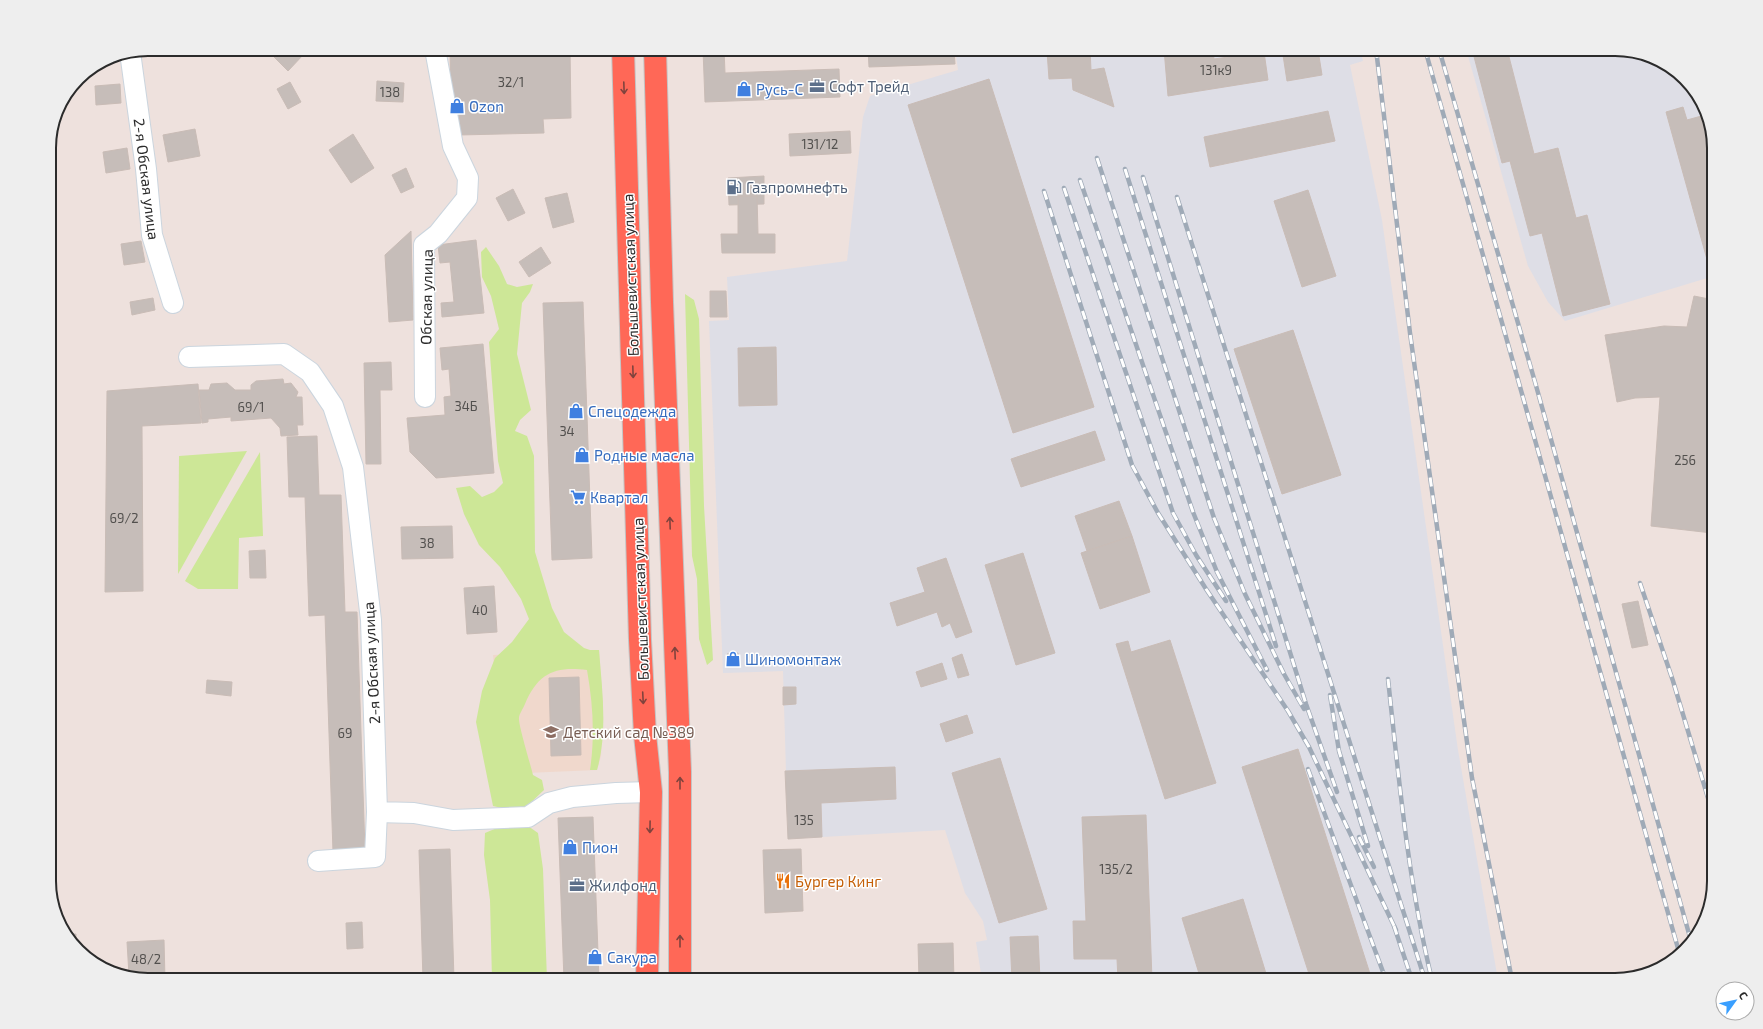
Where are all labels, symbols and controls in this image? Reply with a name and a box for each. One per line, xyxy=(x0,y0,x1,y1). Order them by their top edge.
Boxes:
house number: 131к9 xyxy=(1200,62,1232,78)
house number: 32/1 xyxy=(498,74,524,90)
office icon: Софт Трейд xyxy=(808,77,826,95)
place label: Софт Трейд xyxy=(829,77,910,95)
shop icon: Русь-С xyxy=(735,80,753,98)
place label: Русь-С xyxy=(756,80,804,99)
one-way arrow xyxy=(620,81,628,94)
house number: 138 xyxy=(380,84,400,100)
shop icon: Ozon xyxy=(448,97,466,115)
place label: Ozon xyxy=(469,97,504,115)
street label: 2-я Обская улица xyxy=(130,117,163,241)
house number: 131/12 xyxy=(802,136,838,152)
fuel station icon: Газпромнефть xyxy=(725,178,743,196)
place label: Газпромнефть xyxy=(746,178,848,196)
street label: Большевистская улица xyxy=(618,193,643,357)
street label: Обская улица xyxy=(416,249,437,345)
one-way arrow xyxy=(629,365,636,378)
house number: 34Б xyxy=(454,398,478,414)
house number: 69/1 xyxy=(238,399,264,415)
shop icon: Спецодежда xyxy=(567,402,585,420)
place label: Спецодежда xyxy=(588,402,676,420)
house number: 34 xyxy=(559,423,575,439)
shop icon: Родные масла xyxy=(573,446,591,464)
place label: Родные масла xyxy=(594,446,695,464)
house number: 256 xyxy=(1674,452,1696,468)
supermarket icon: Квартал xyxy=(569,488,587,506)
place label: Квартал xyxy=(590,488,648,506)
house number: 69/2 xyxy=(110,510,138,526)
street label: Большевистская улица xyxy=(628,517,653,681)
one-way arrow xyxy=(666,517,674,530)
house number: 38 xyxy=(419,535,435,551)
street label: 2-я Обская улица xyxy=(359,601,384,725)
house number: 40 xyxy=(472,602,488,618)
one-way arrow xyxy=(671,647,679,660)
shop icon: Шиномонтаж xyxy=(724,650,742,668)
place label: Шиномонтаж xyxy=(745,650,841,668)
one-way arrow xyxy=(639,691,647,704)
school or university icon: Детский сад №389 xyxy=(542,723,560,741)
place label: Детский сад №389 xyxy=(563,723,695,741)
house number: 69 xyxy=(338,725,352,741)
one-way arrow xyxy=(676,777,684,790)
house number: 135 xyxy=(794,812,814,828)
one-way arrow xyxy=(646,820,654,833)
shop icon: Пион xyxy=(561,838,579,856)
place label: Пион xyxy=(582,838,618,856)
house number: 135/2 xyxy=(1099,861,1133,877)
restaurant icon: Бургер Кинг xyxy=(774,872,792,890)
place label: Бургер Кинг xyxy=(795,872,881,891)
office icon: Жилфонд xyxy=(568,876,586,894)
place label: Жилфонд xyxy=(589,876,657,894)
one-way arrow xyxy=(676,935,684,948)
shop icon: Сакура xyxy=(586,948,604,966)
place label: Сакура xyxy=(607,948,657,967)
house number: 48/2 xyxy=(131,951,161,967)
north arrow xyxy=(1715,981,1755,1021)
text: С xyxy=(1737,989,1751,1002)

